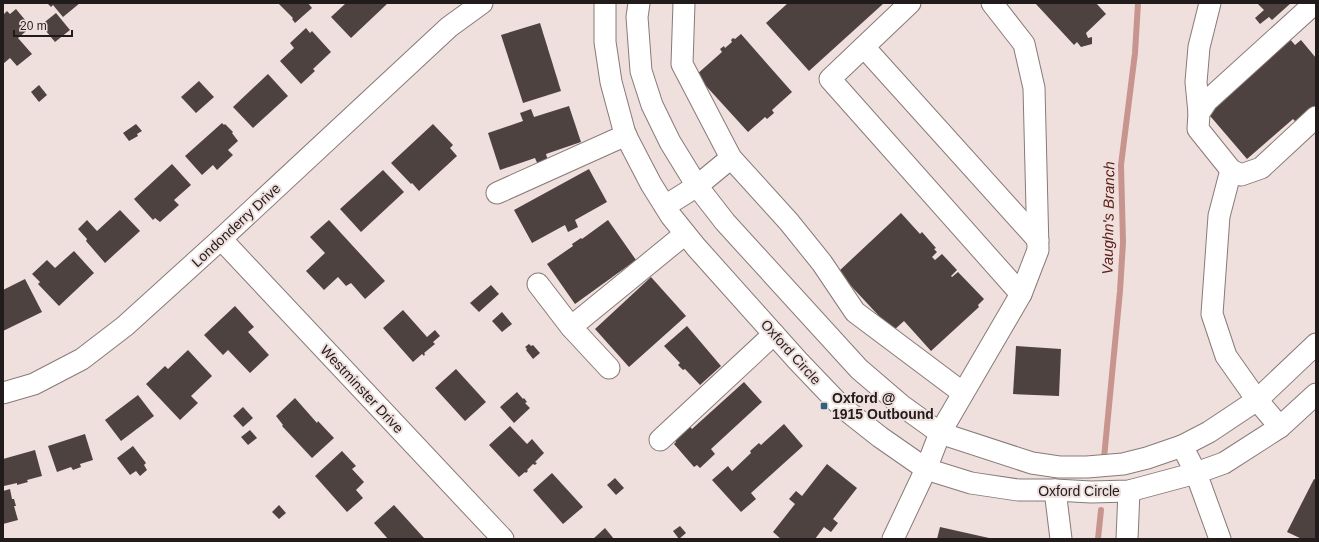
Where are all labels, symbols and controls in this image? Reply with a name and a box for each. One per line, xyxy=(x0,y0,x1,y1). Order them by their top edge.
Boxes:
scale bar xyxy=(14,12,72,38)
text: 20 m xyxy=(20,19,47,33)
water label: Vaughn's Branch xyxy=(1099,161,1117,275)
street label: Londonderry Drive xyxy=(188,180,284,270)
street label: Oxford Circle xyxy=(758,316,824,388)
street label: Westminster Drive xyxy=(317,342,407,436)
place label: Oxford @ 1915 Outbound xyxy=(832,390,934,422)
marker: Oxford @ 1915 Outbound xyxy=(819,401,829,411)
street label: Oxford Circle xyxy=(1038,483,1120,499)

